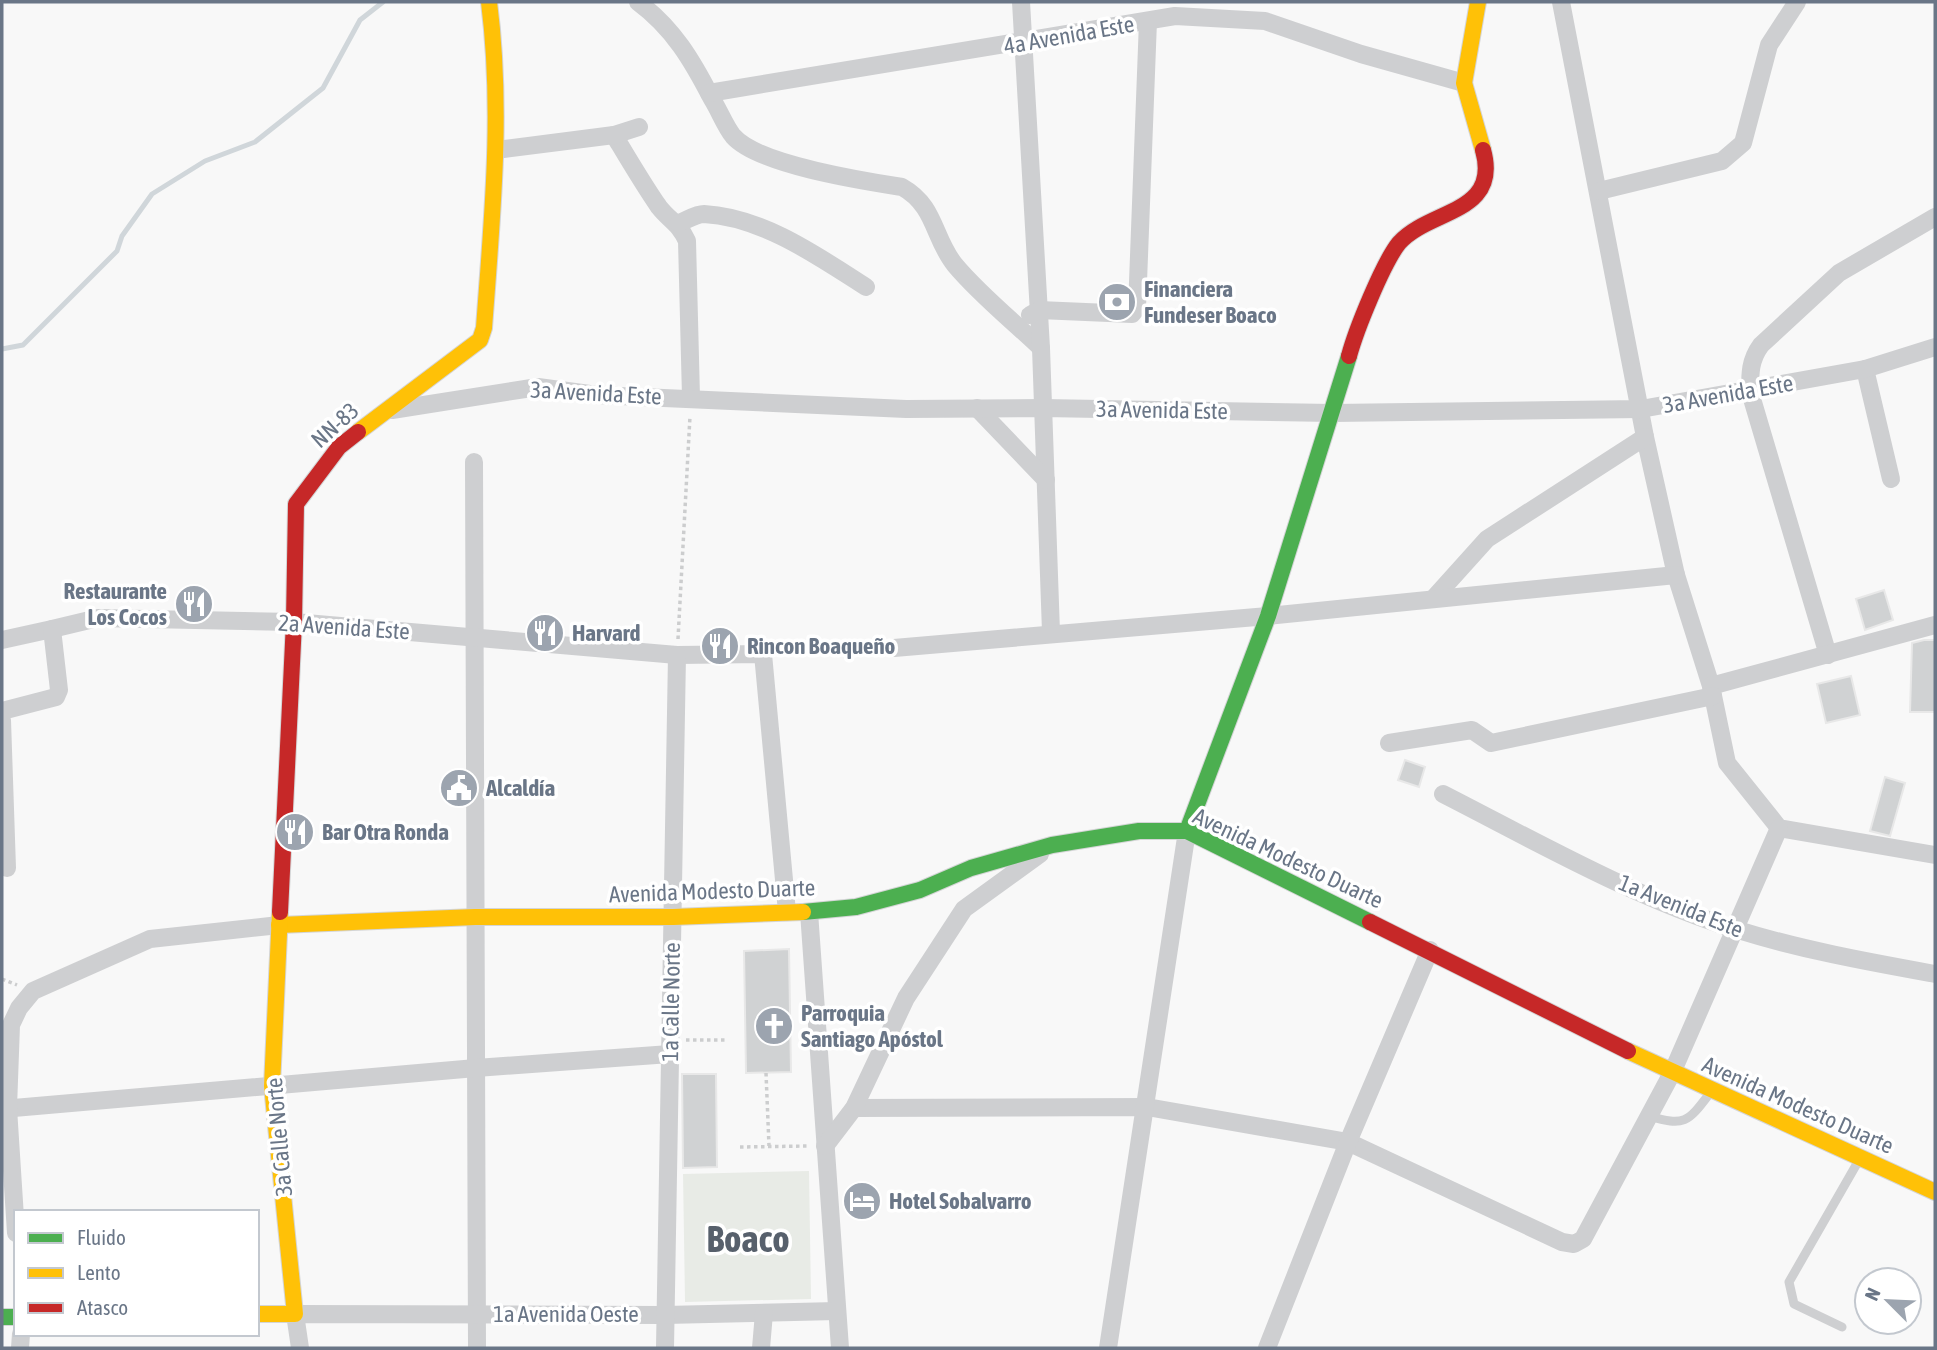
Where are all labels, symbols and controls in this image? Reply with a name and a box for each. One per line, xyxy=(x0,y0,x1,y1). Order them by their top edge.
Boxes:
street label: 4a Avenida Este xyxy=(1002,11,1136,59)
place label: Financiera Fundeser Boaco xyxy=(1144,276,1277,328)
bank icon: Financiera Fundeser Boaco xyxy=(1096,281,1138,323)
street label: 3a Avenida Este xyxy=(1661,370,1795,418)
street label: 3a Avenida Este xyxy=(530,377,662,409)
street label: 3a Avenida Este xyxy=(1096,396,1228,424)
street label: NN-83 xyxy=(306,397,364,453)
place label: Restaurante Los Cocos xyxy=(63,578,167,630)
restaurant icon: Restaurante Los Cocos xyxy=(173,583,215,625)
street label: 2a Avenida Este xyxy=(277,609,411,645)
restaurant icon: Harvard xyxy=(524,612,566,654)
place label: Harvard xyxy=(572,620,641,646)
restaurant icon: Rincon Boaqueño xyxy=(699,625,741,667)
place label: Rincon Boaqueño xyxy=(747,633,896,659)
public building icon: Alcaldía xyxy=(438,767,480,809)
place label: Alcaldía xyxy=(485,775,555,801)
street label: Avenida Modesto Duarte xyxy=(1189,803,1387,913)
restaurant icon: Bar Otra Ronda xyxy=(274,811,316,853)
place label: Bar Otra Ronda xyxy=(322,819,449,845)
street label: 1a Avenida Este xyxy=(1615,869,1747,943)
street label: Avenida Modesto Duarte xyxy=(608,874,816,908)
street label: 1a Calle Norte xyxy=(657,942,685,1062)
place label: Parroquia Santiago Apóstol xyxy=(801,1000,944,1052)
church icon: Parroquia Santiago Apóstol xyxy=(753,1005,795,1047)
street label: Avenida Modesto Duarte xyxy=(1698,1051,1898,1159)
street label: 3a Calle Norte xyxy=(261,1077,297,1197)
hotel icon: Hotel Sobalvarro xyxy=(841,1180,883,1222)
place label: Hotel Sobalvarro xyxy=(889,1188,1032,1214)
legend xyxy=(14,1210,259,1336)
district label: Boaco xyxy=(706,1217,790,1260)
text: Fluido xyxy=(77,1225,126,1249)
text: Lento xyxy=(77,1260,121,1284)
north arrow xyxy=(1853,1266,1923,1336)
text: N xyxy=(1860,1284,1885,1304)
text: Atasco xyxy=(77,1295,128,1319)
street label: 1a Avenida Oeste xyxy=(493,1301,639,1327)

